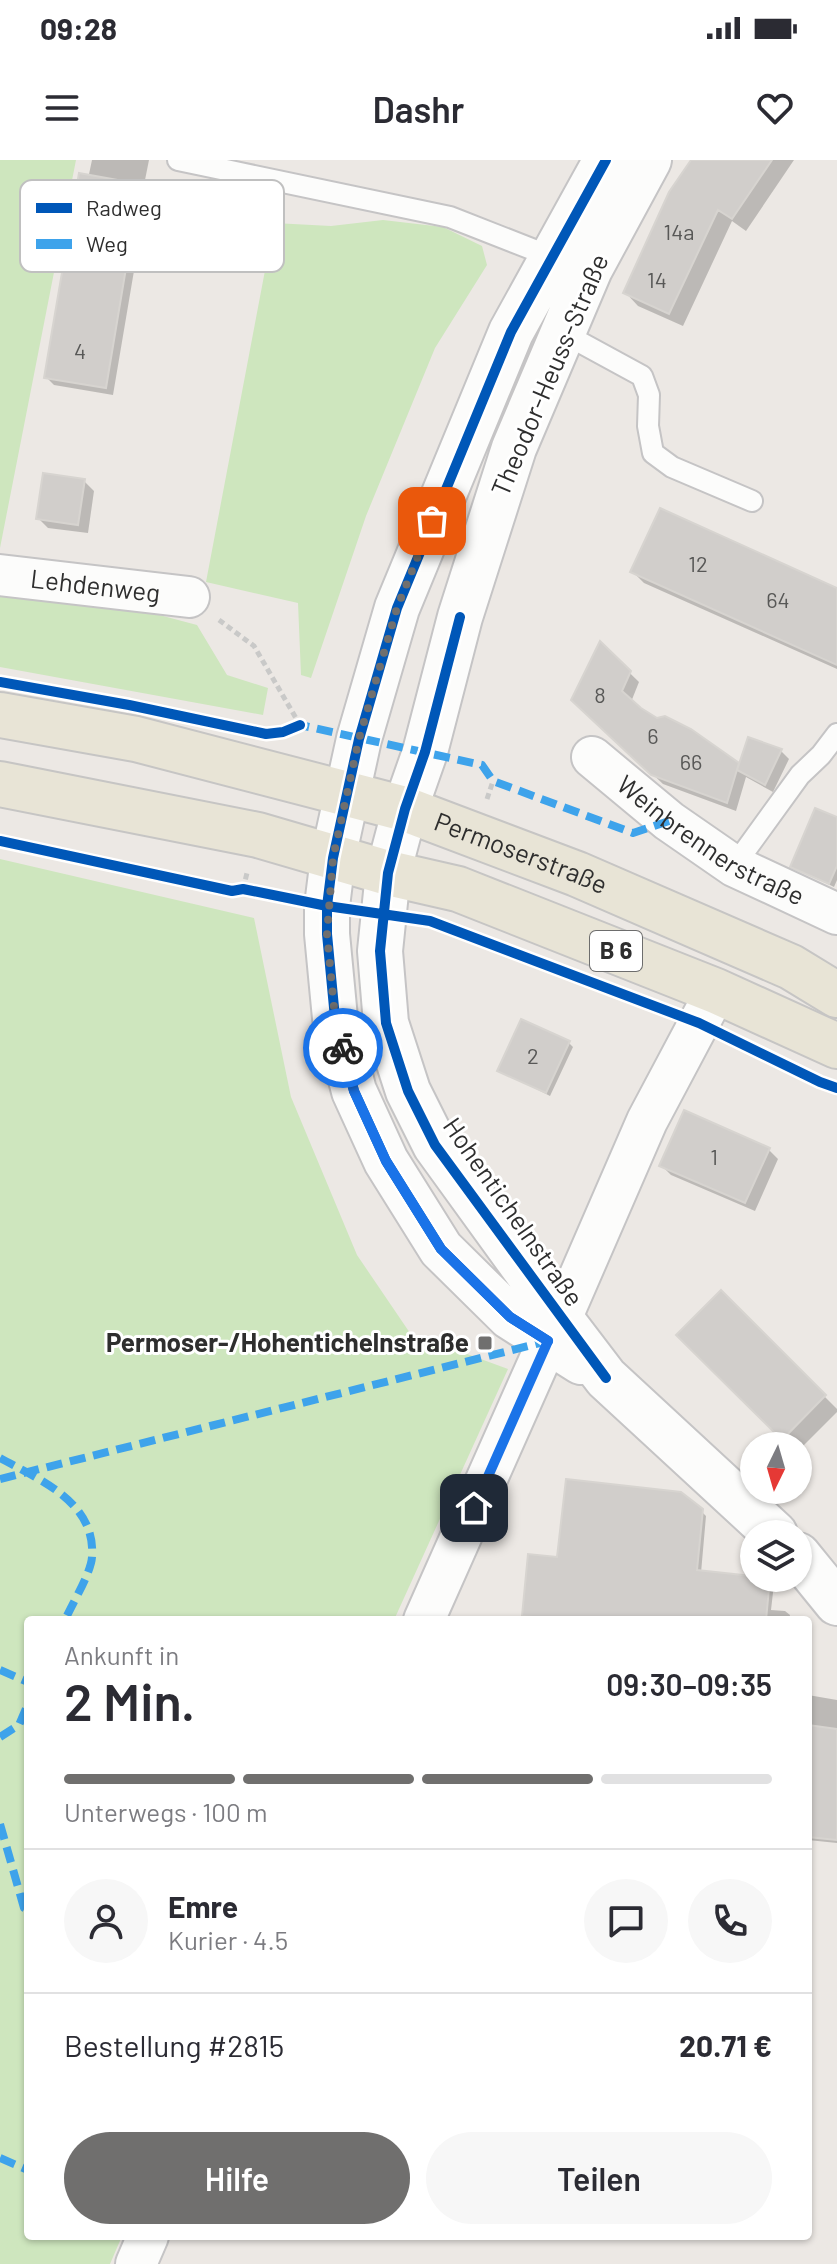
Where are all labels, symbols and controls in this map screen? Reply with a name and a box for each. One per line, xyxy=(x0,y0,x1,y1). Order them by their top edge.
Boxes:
text: 09:28 xyxy=(40,10,117,46)
icon: menu xyxy=(40,86,84,130)
icon: heart xyxy=(753,86,797,130)
text: Dashr xyxy=(373,87,464,130)
legend xyxy=(20,180,284,272)
text: Radweg xyxy=(86,194,162,220)
house number: 14a xyxy=(663,218,695,244)
text: Weg xyxy=(86,230,128,256)
street label: Theodor-Heuss-Straße xyxy=(484,249,614,500)
house number: 14 xyxy=(647,266,667,292)
house number: 4 xyxy=(74,337,86,363)
pin xyxy=(398,487,466,555)
icon: bag xyxy=(410,499,454,543)
house number: 12 xyxy=(688,550,708,576)
street label: Lehdenweg xyxy=(29,562,162,608)
house number: 64 xyxy=(766,586,790,612)
house number: 8 xyxy=(594,681,606,707)
house number: 6 xyxy=(647,722,659,748)
house number: 66 xyxy=(680,748,702,774)
street label: Weinbrennerstraße xyxy=(612,768,810,911)
street label: Permoserstraße xyxy=(431,805,613,899)
road number: B 6 xyxy=(590,931,642,971)
courier xyxy=(303,1008,383,1088)
icon: bike xyxy=(321,1026,365,1070)
house number: 2 xyxy=(527,1042,539,1068)
street label: Hohentichelnstraße xyxy=(438,1111,591,1311)
house number: 1 xyxy=(710,1143,718,1169)
place label: Permoser-/Hohentichelnstraße xyxy=(106,1326,469,1357)
marker: Permoser-/Hohentichelnstraße xyxy=(476,1334,494,1352)
north arrow xyxy=(740,1432,812,1504)
map controls xyxy=(740,1432,812,1592)
pin xyxy=(440,1474,508,1542)
icon: home xyxy=(452,1486,496,1530)
button: layers xyxy=(740,1520,812,1592)
text: Ankunft in xyxy=(64,1639,179,1670)
text: 09:30–09:35 xyxy=(606,1666,772,1702)
text: 2 Min. xyxy=(64,1669,195,1731)
text: Unterwegs · 100 m xyxy=(64,1796,267,1827)
button: person xyxy=(64,1879,148,1963)
button: chat xyxy=(584,1879,668,1963)
button: phone xyxy=(688,1879,772,1963)
text: Emre xyxy=(168,1888,238,1924)
text: Kurier · 4.5 xyxy=(168,1924,288,1955)
text: Bestellung #2815 xyxy=(64,2027,284,2063)
text: 20.71 € xyxy=(679,2027,772,2063)
button: Hilfe xyxy=(64,2132,410,2224)
button: Teilen xyxy=(426,2132,772,2224)

